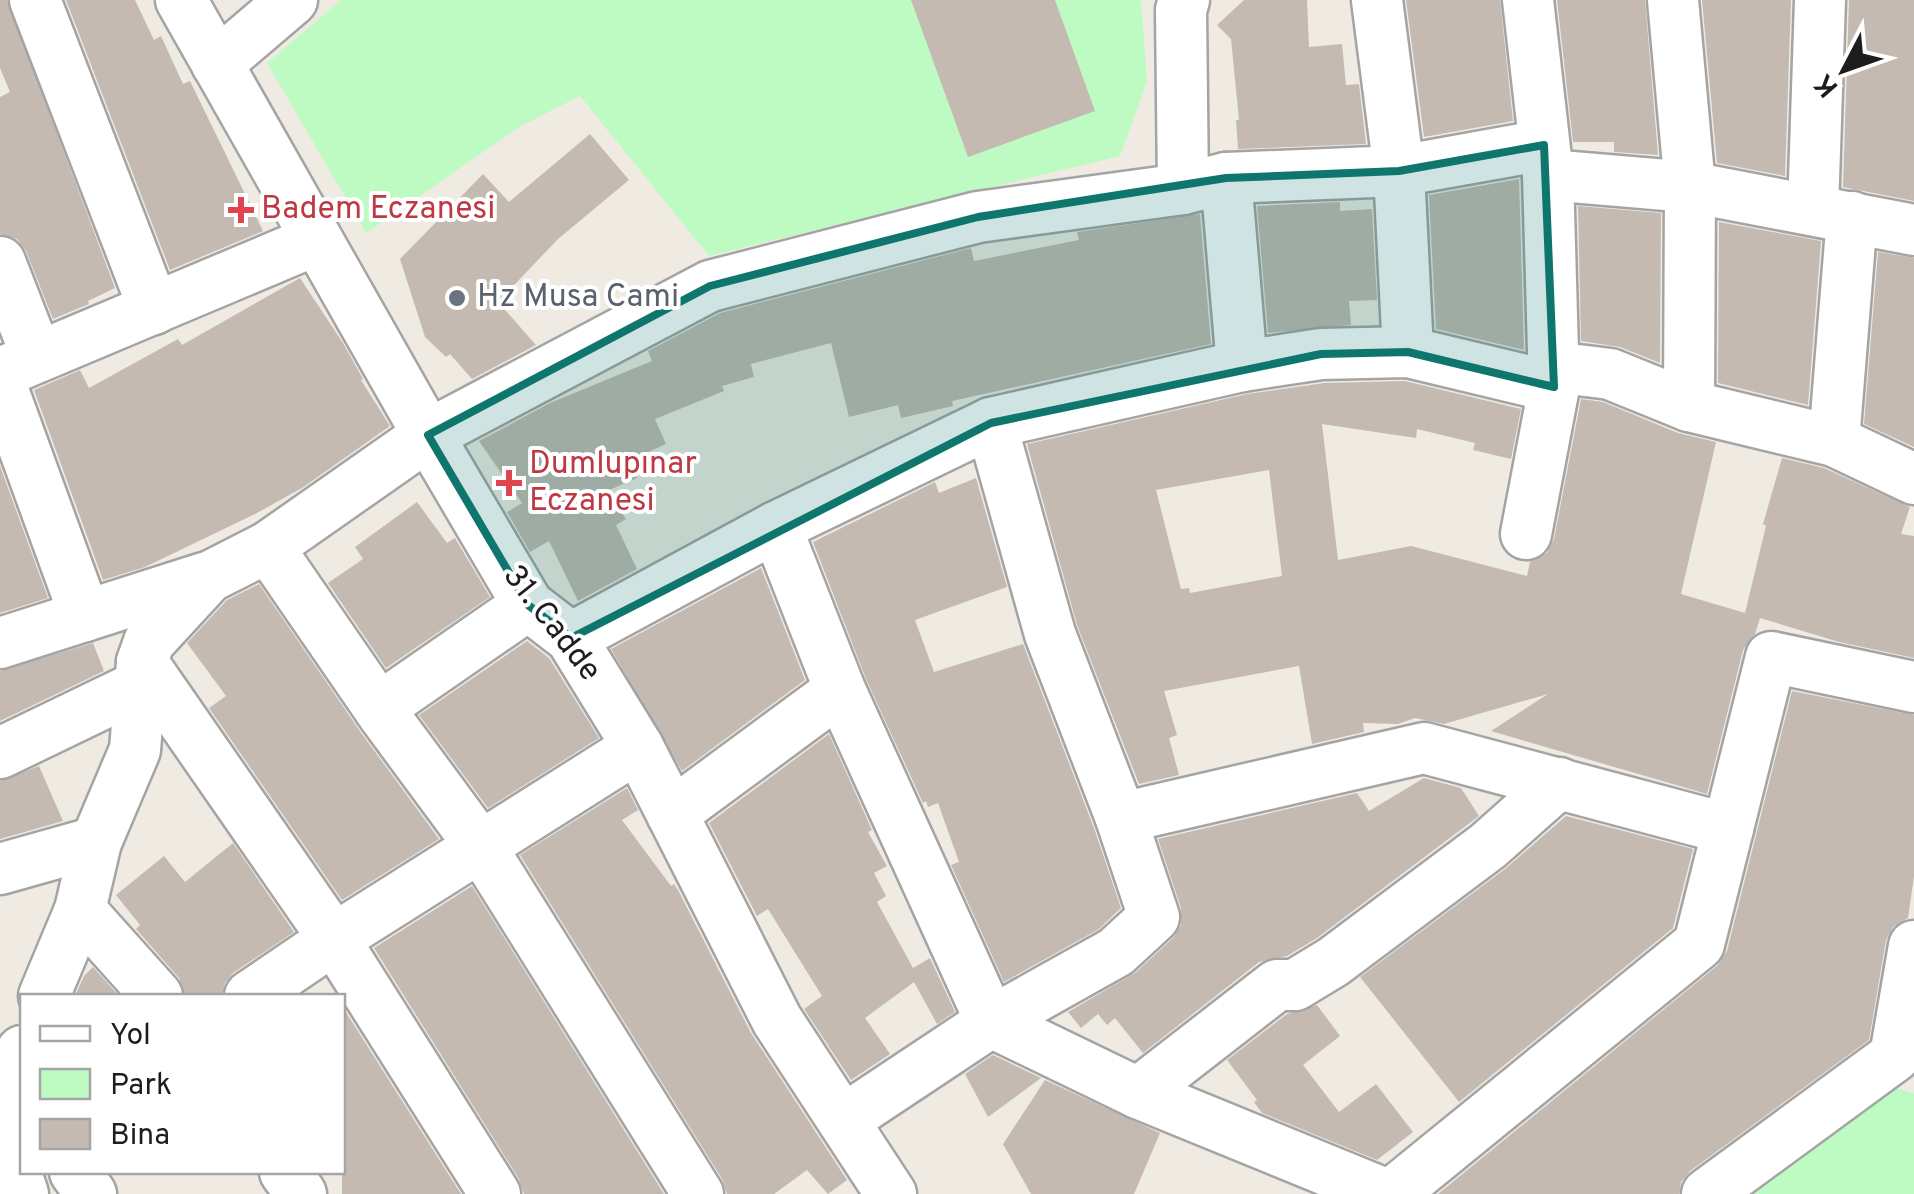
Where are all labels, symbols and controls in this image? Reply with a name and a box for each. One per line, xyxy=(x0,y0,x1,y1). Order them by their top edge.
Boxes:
north arrow xyxy=(1794,20,1894,120)
text: K xyxy=(1807,65,1847,104)
place label: Badem Eczanesi xyxy=(261,190,495,230)
marker: Badem Eczanesi xyxy=(230,199,252,221)
place label: Hz Musa Cami xyxy=(477,278,679,318)
marker: Hz Musa Cami xyxy=(446,287,468,309)
place label: Dumlupınar Eczanesi xyxy=(529,445,697,522)
marker: Dumlupınar Eczanesi xyxy=(498,472,520,494)
street label: 31. Cadde xyxy=(493,558,609,690)
legend xyxy=(20,994,345,1174)
text: Yol xyxy=(110,1018,151,1055)
text: Park xyxy=(110,1068,172,1105)
text: Bina xyxy=(110,1118,170,1155)

